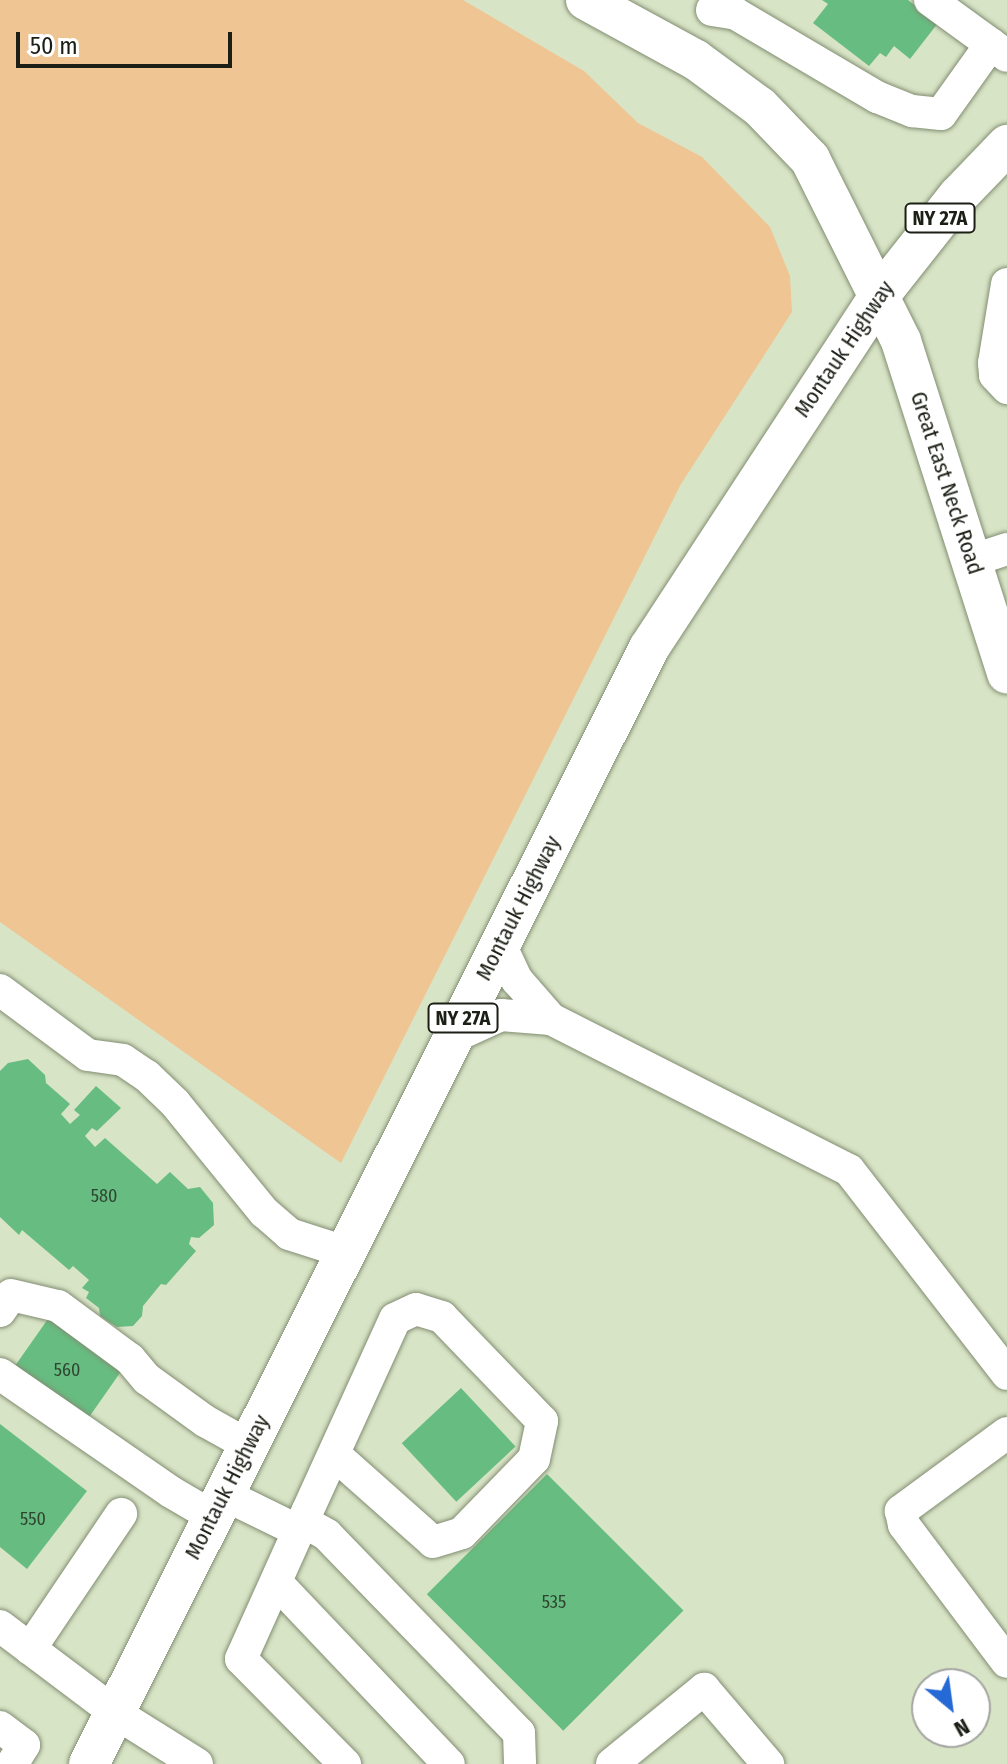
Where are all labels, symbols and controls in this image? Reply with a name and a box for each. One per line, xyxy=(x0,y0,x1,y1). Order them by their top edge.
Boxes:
scale bar xyxy=(20,16,236,66)
text: 50 m xyxy=(30,32,78,60)
road number: NY 27A xyxy=(904,202,976,234)
street label: Montauk Highway xyxy=(789,276,899,422)
street label: Great East Neck Road xyxy=(905,388,989,578)
street label: Montauk Highway xyxy=(470,831,566,985)
road number: NY 27A xyxy=(427,1002,499,1034)
house number: 580 xyxy=(91,1185,117,1207)
house number: 560 xyxy=(54,1359,80,1381)
street label: Montauk Highway xyxy=(179,1410,275,1564)
house number: 550 xyxy=(20,1508,46,1530)
house number: 535 xyxy=(542,1591,566,1613)
north arrow xyxy=(911,1668,991,1748)
text: N xyxy=(950,1713,974,1743)

